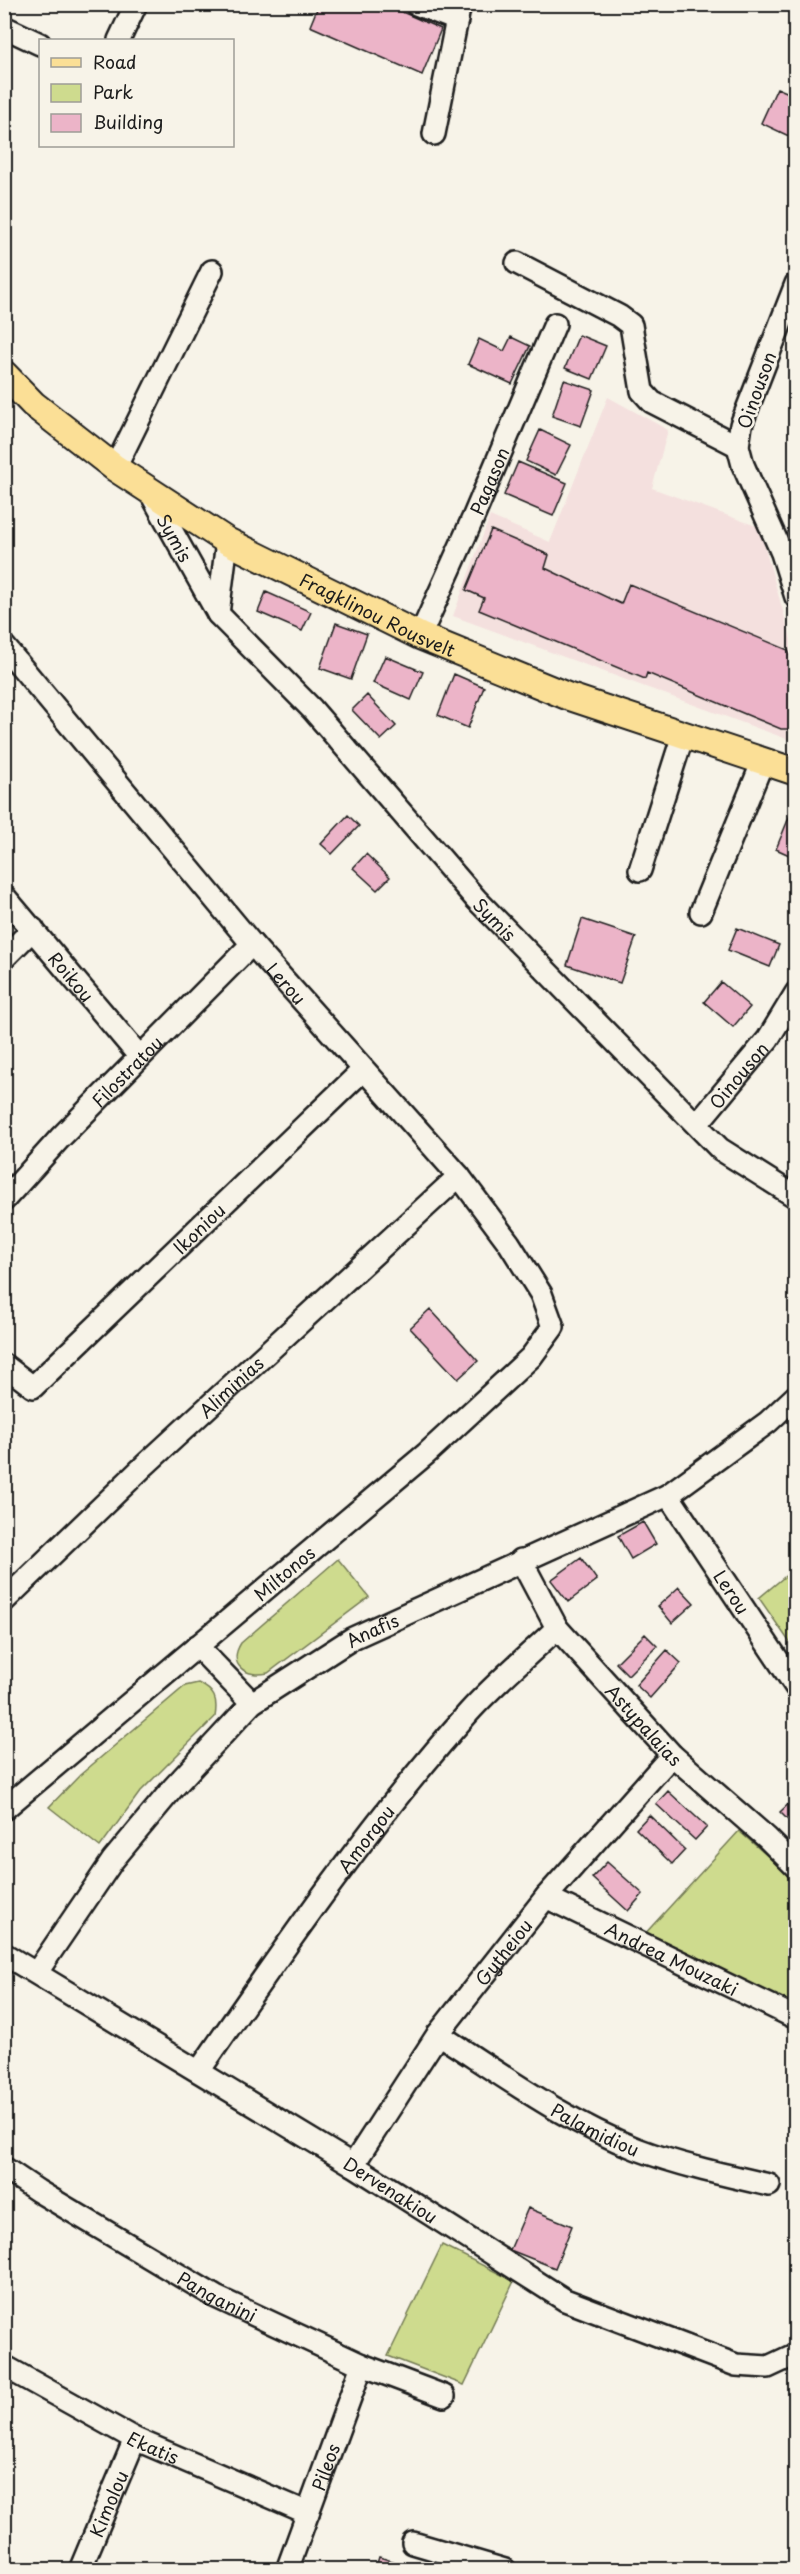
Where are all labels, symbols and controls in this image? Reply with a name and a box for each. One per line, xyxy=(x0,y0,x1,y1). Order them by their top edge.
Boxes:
legend xyxy=(39,39,234,147)
text: Road xyxy=(93,48,137,75)
text: Park xyxy=(93,78,133,105)
text: Building xyxy=(93,108,163,135)
street label: Oinouson xyxy=(730,348,782,432)
street label: Pagason xyxy=(463,443,515,519)
street label: Symis xyxy=(151,508,200,566)
street label: Fragklinou Rousvelt xyxy=(295,565,460,663)
street label: Symis xyxy=(468,891,523,947)
street label: Roikou xyxy=(43,945,101,1007)
street label: Lerou xyxy=(261,956,313,1010)
street label: Filostratou xyxy=(85,1029,168,1113)
street label: Oinouson xyxy=(702,1035,774,1114)
street label: Ikoniou xyxy=(166,1196,231,1260)
street label: Aliminias xyxy=(192,1349,269,1423)
street label: Miltonos xyxy=(247,1539,321,1607)
street label: Lerou xyxy=(708,1564,757,1619)
street label: Anafis xyxy=(340,1606,403,1653)
street label: Astypalaias xyxy=(600,1677,688,1772)
street label: Amorgou xyxy=(330,1799,400,1878)
street label: Gytheiou xyxy=(468,1912,538,1991)
street label: Andrea Mouzaki xyxy=(601,1914,743,2002)
street label: Palamidiou xyxy=(546,2096,643,2162)
street label: Dervenakiou xyxy=(339,2149,444,2229)
street label: Panganini xyxy=(173,2264,262,2328)
street label: Ekatis xyxy=(123,2424,183,2470)
street label: Pileos xyxy=(304,2439,346,2494)
street label: Kimolou xyxy=(82,2466,134,2541)

